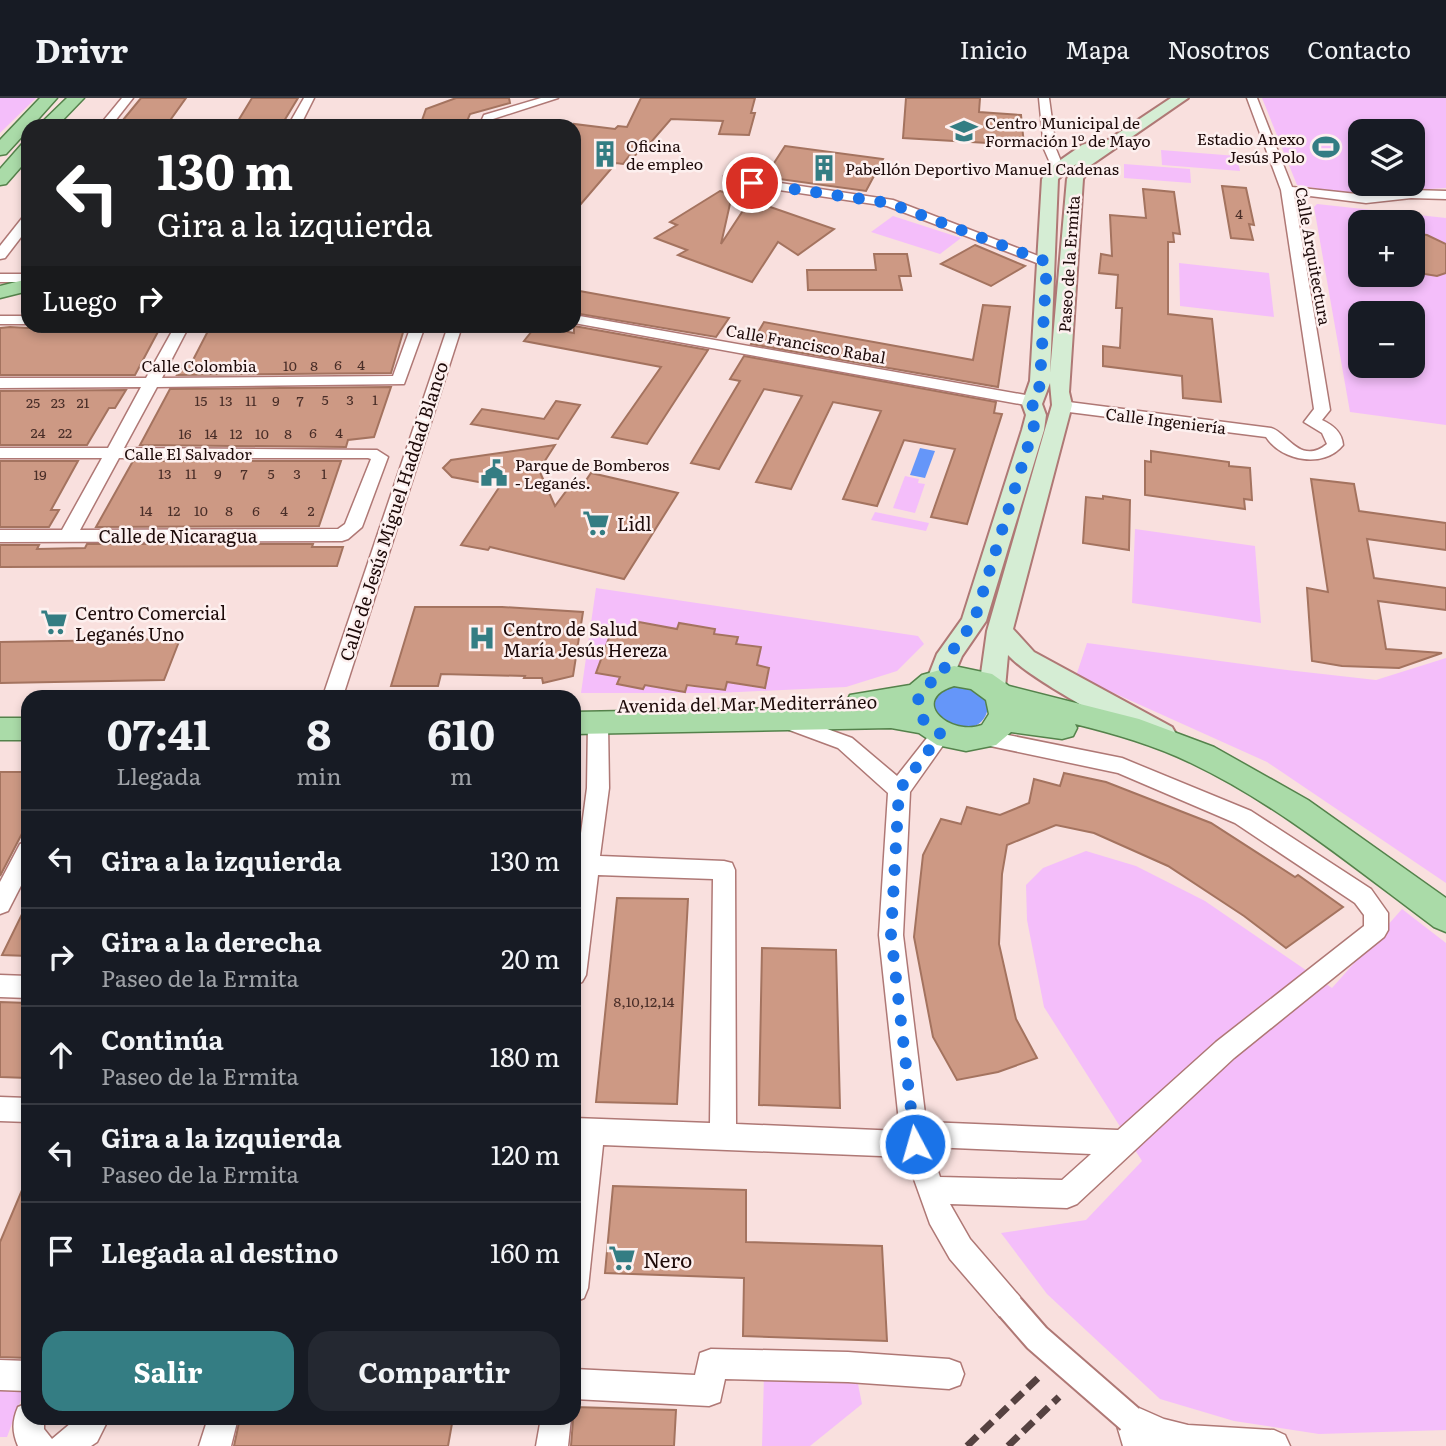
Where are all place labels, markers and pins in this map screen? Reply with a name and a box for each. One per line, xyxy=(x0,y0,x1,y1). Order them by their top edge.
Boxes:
place label: Centro Municipal de Formación 1º de Mayo xyxy=(985,110,1151,152)
school or university icon: Centro Municipal de Formación 1º de Mayo xyxy=(949,116,979,146)
place label: Estadio Anexo Jesús Polo xyxy=(1197,126,1305,168)
sports icon: Estadio Anexo Jesús Polo xyxy=(1311,132,1341,162)
place label: Oficina de empleo xyxy=(626,133,703,175)
building icon: Oficina de empleo xyxy=(590,139,620,169)
pin xyxy=(722,153,782,213)
building icon: Pabellón Deportivo Manuel Cadenas xyxy=(809,153,839,183)
place label: Pabellón Deportivo Manuel Cadenas xyxy=(845,156,1119,180)
place label: Parque de Bomberos - Leganés. xyxy=(515,452,669,494)
public building icon: Parque de Bomberos - Leganés. xyxy=(479,458,509,488)
supermarket icon: Lidl xyxy=(581,508,611,538)
place label: Lidl xyxy=(617,510,652,537)
place label: Centro Comercial Leganés Uno xyxy=(75,599,226,647)
supermarket icon: Centro Comercial Leganés Uno xyxy=(39,607,69,637)
place label: Centro de Salud María Jesús Hereza xyxy=(503,615,668,663)
hospital icon: Centro de Salud María Jesús Hereza xyxy=(467,623,497,653)
supermarket icon: Nero xyxy=(607,1243,637,1273)
place label: Nero xyxy=(643,1243,692,1274)

